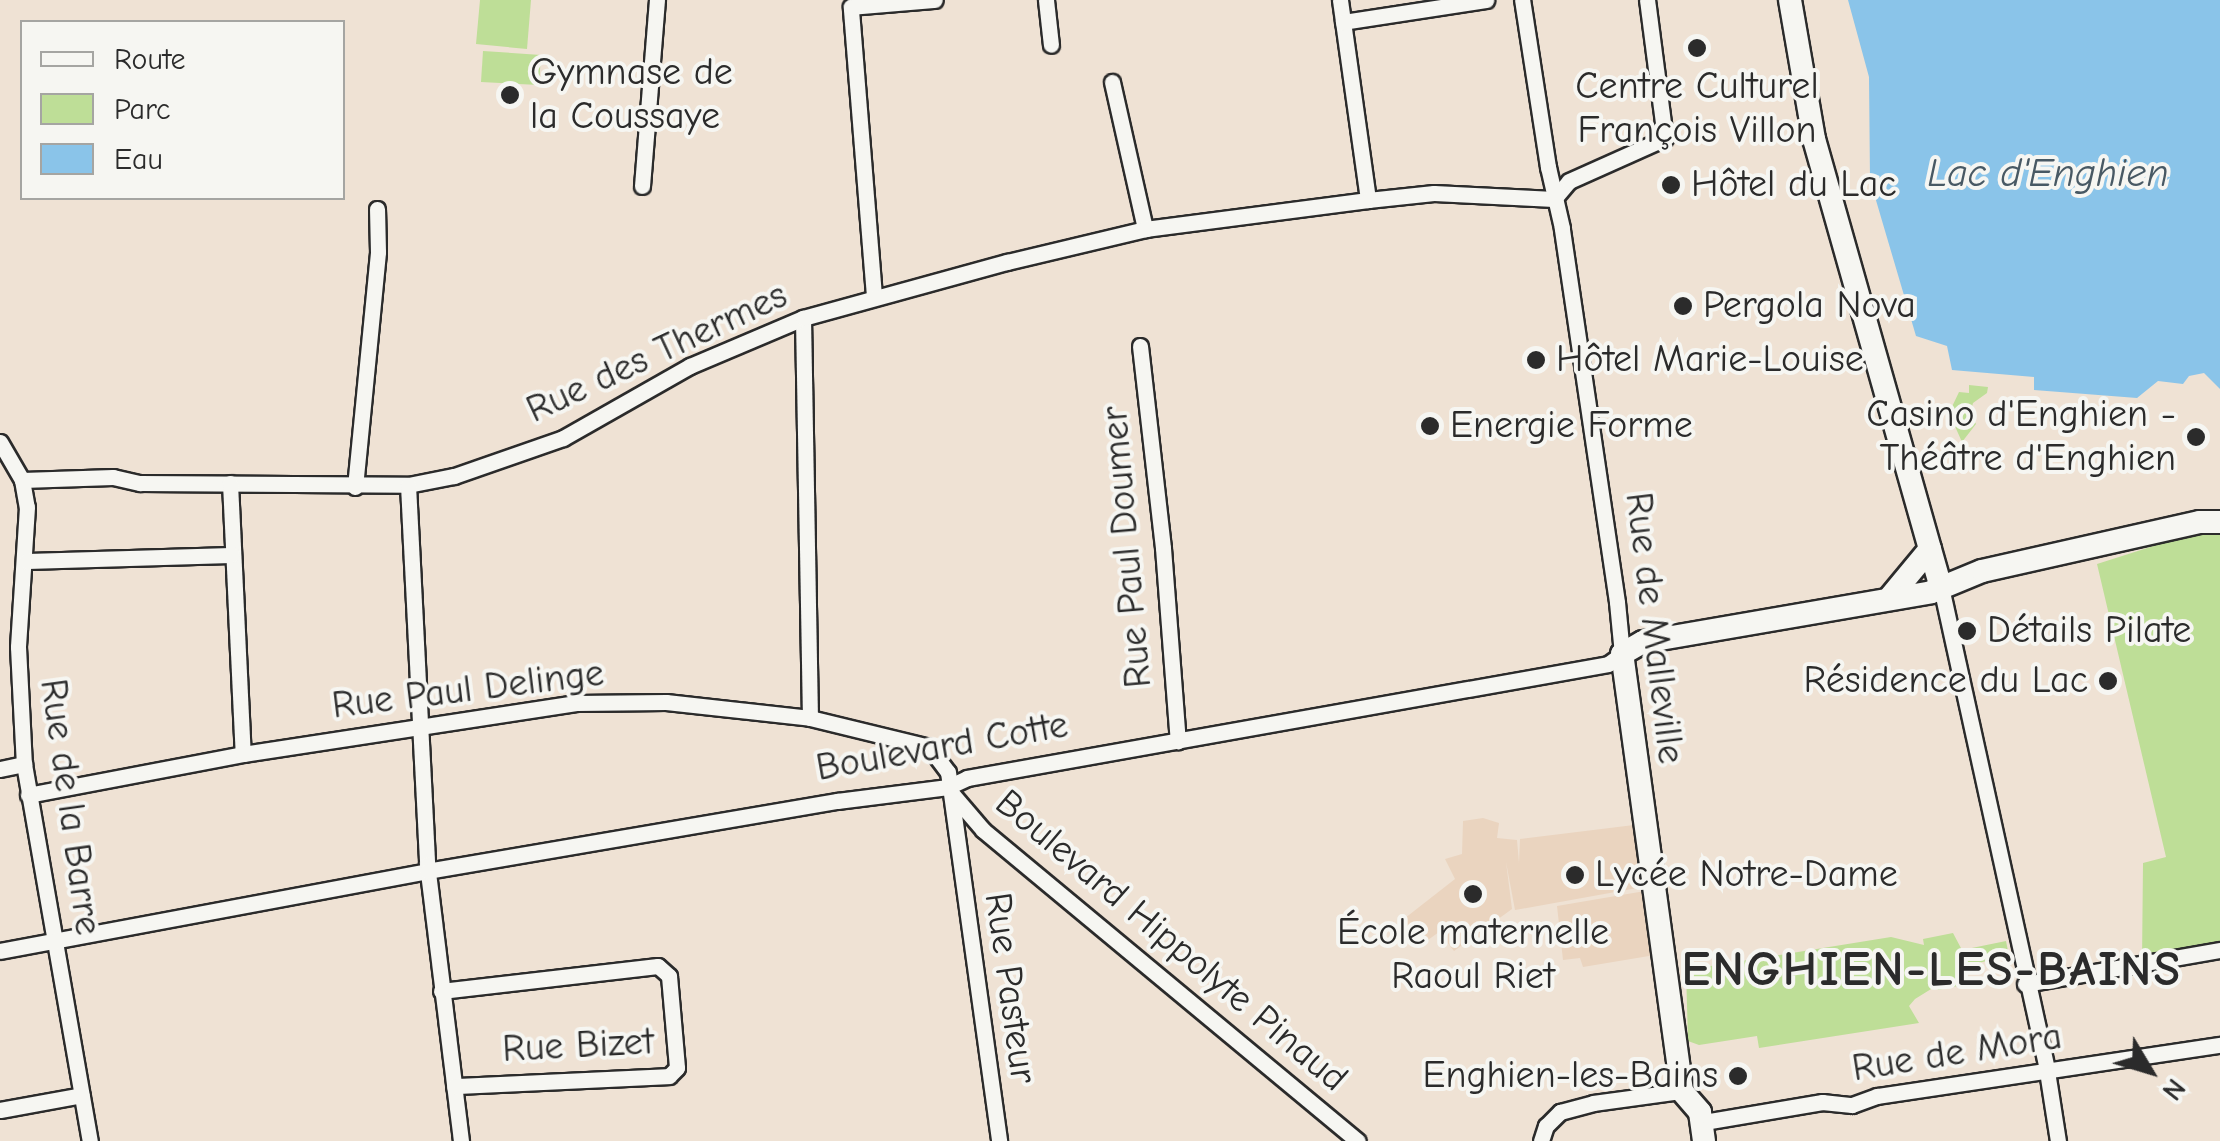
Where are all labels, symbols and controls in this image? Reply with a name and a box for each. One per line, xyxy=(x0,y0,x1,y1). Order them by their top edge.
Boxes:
legend xyxy=(20,20,345,200)
marker: Centre Culturel François Villon xyxy=(1686,37,1708,59)
text: Route xyxy=(114,42,185,77)
place label: Gymnase de la Coussaye xyxy=(530,50,733,140)
place label: Centre Culturel François Villon xyxy=(1575,64,1819,153)
marker: Gymnase de la Coussaye xyxy=(499,84,521,106)
text: Parc xyxy=(114,92,171,127)
text: Eau xyxy=(114,142,163,177)
water label: Lac d'Enghien xyxy=(1927,149,2169,197)
place label: Hôtel du Lac xyxy=(1691,162,1897,208)
marker: Hôtel du Lac xyxy=(1660,174,1682,196)
street label: Rue des Thermes xyxy=(520,273,794,433)
place label: Pergola Nova xyxy=(1703,283,1916,329)
marker: Pergola Nova xyxy=(1672,295,1694,317)
place label: Hôtel Marie-Louise xyxy=(1556,337,1864,383)
marker: Hôtel Marie-Louise xyxy=(1525,349,1547,371)
place label: Casino d'Enghien - Théâtre d'Enghien xyxy=(1866,392,2176,482)
place label: Energie Forme xyxy=(1450,403,1693,449)
street label: Rue Paul Doumer xyxy=(1092,404,1162,690)
marker: Energie Forme xyxy=(1419,415,1441,437)
marker: Casino d'Enghien - Théâtre d'Enghien xyxy=(2185,426,2207,448)
street label: Rue de Malleville xyxy=(1615,490,1693,766)
place label: Détails Pilate xyxy=(1987,608,2191,654)
marker: Détails Pilate xyxy=(1956,620,1978,642)
street label: Rue Paul Delinge xyxy=(329,651,607,729)
place label: Résidence du Lac xyxy=(1804,658,2088,704)
marker: Résidence du Lac xyxy=(2097,670,2119,692)
street label: Rue de la Barre xyxy=(29,676,111,938)
street label: Boulevard Cotte xyxy=(813,702,1071,792)
street label: Boulevard Hippolyte Pinaud xyxy=(986,780,1356,1102)
place label: Lycée Notre-Dame xyxy=(1595,852,1898,898)
marker: Lycée Notre-Dame xyxy=(1564,864,1586,886)
marker: École maternelle Raoul Riet xyxy=(1462,883,1484,905)
street label: Rue Pasteur xyxy=(974,890,1046,1086)
place label: École maternelle Raoul Riet xyxy=(1337,910,1609,999)
district label: ENGHIEN-LES-BAINS xyxy=(1682,941,2182,999)
street label: Rue de Mora xyxy=(1849,1014,2065,1092)
street label: Rue Bizet xyxy=(501,1019,655,1073)
north arrow xyxy=(2100,1021,2200,1121)
place label: Enghien-les-Bains xyxy=(1423,1053,1718,1099)
marker: Enghien-les-Bains xyxy=(1727,1065,1749,1087)
text: N xyxy=(2155,1072,2192,1107)

